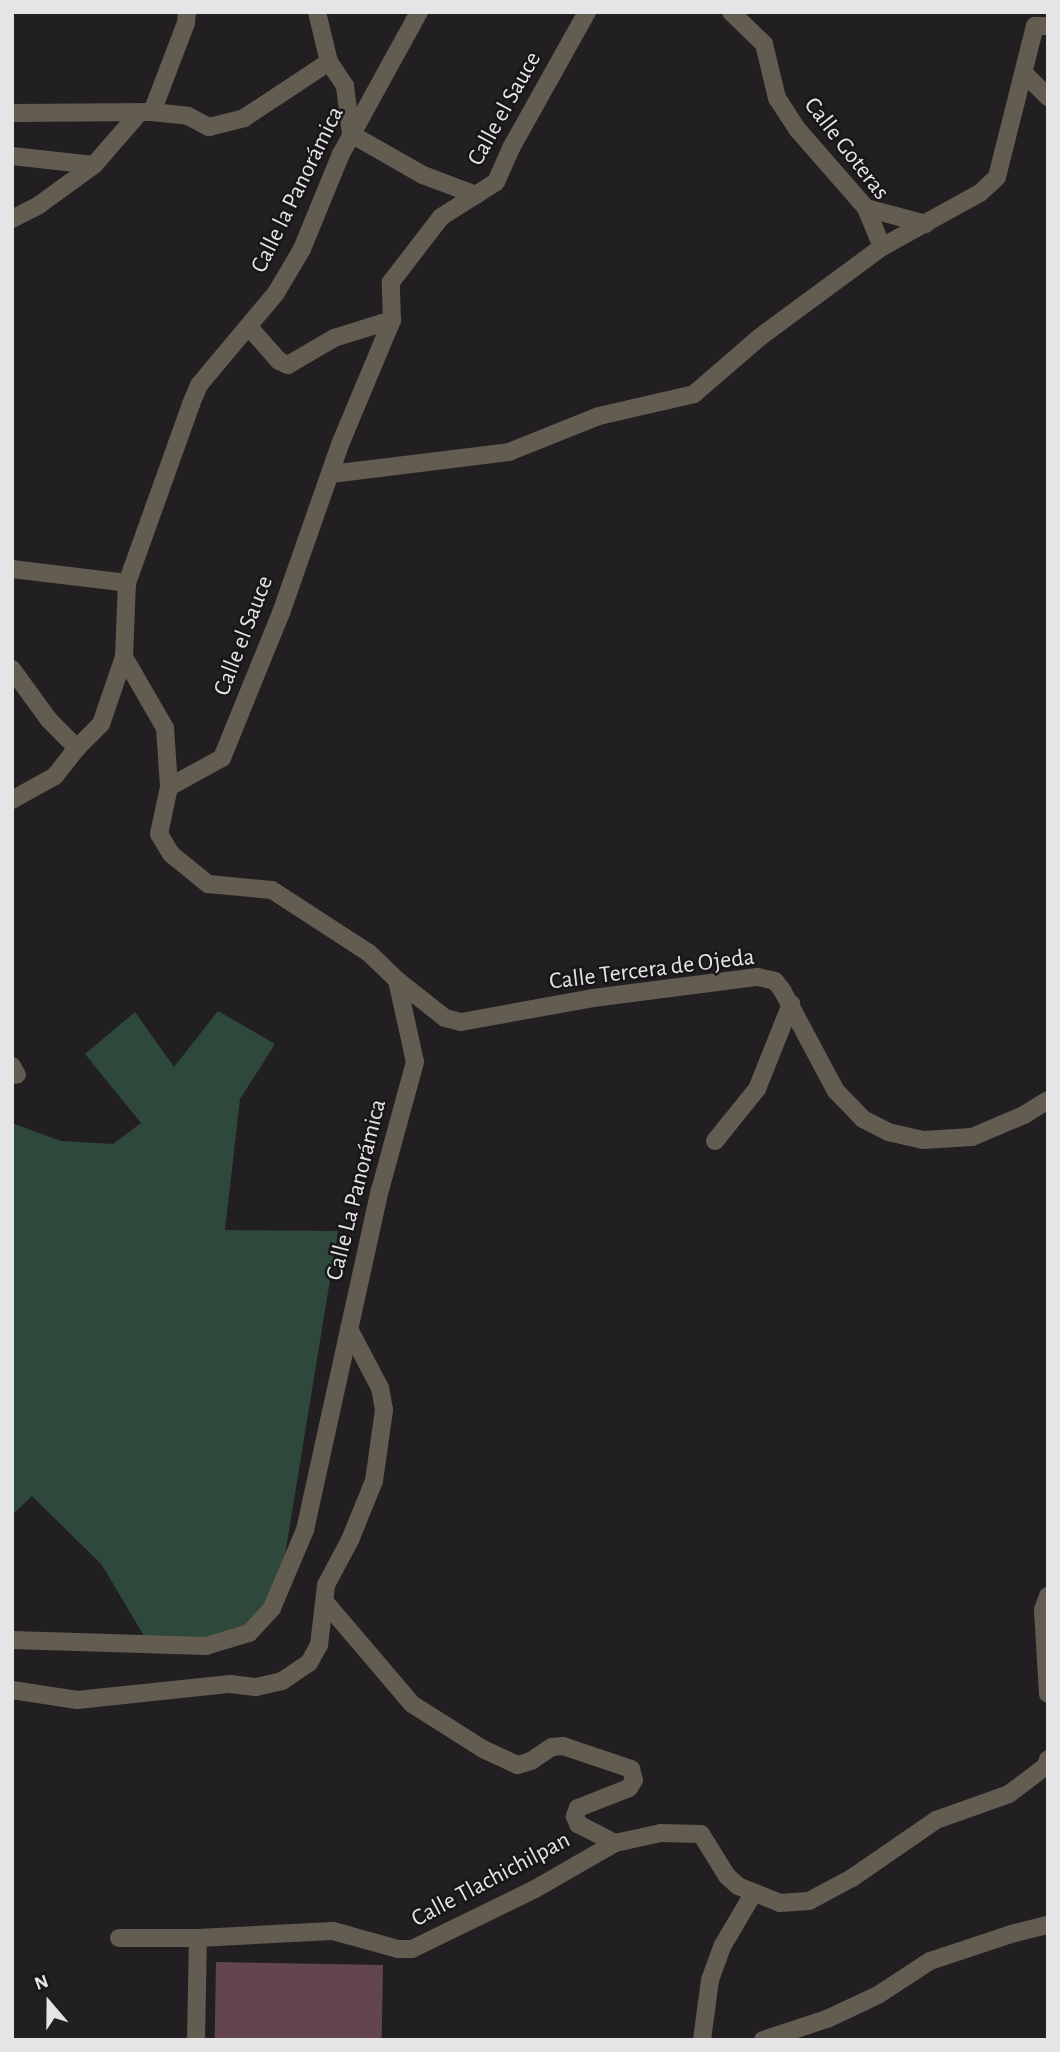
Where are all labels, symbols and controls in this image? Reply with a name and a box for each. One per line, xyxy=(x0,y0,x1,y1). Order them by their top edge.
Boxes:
street label: Calle el Sauce xyxy=(462,47,548,171)
street label: Calle Goteras xyxy=(797,92,895,206)
street label: Calle la Panorámica xyxy=(245,102,351,278)
street label: Calle el Sauce xyxy=(208,572,280,700)
street label: Calle Tercera de Ojeda xyxy=(548,943,756,997)
street label: Calle La Panorámica xyxy=(321,1096,393,1284)
street label: Calle Tlachichilpan xyxy=(407,1826,575,1934)
north arrow xyxy=(14,1968,84,2038)
text: N xyxy=(32,1972,51,1994)

